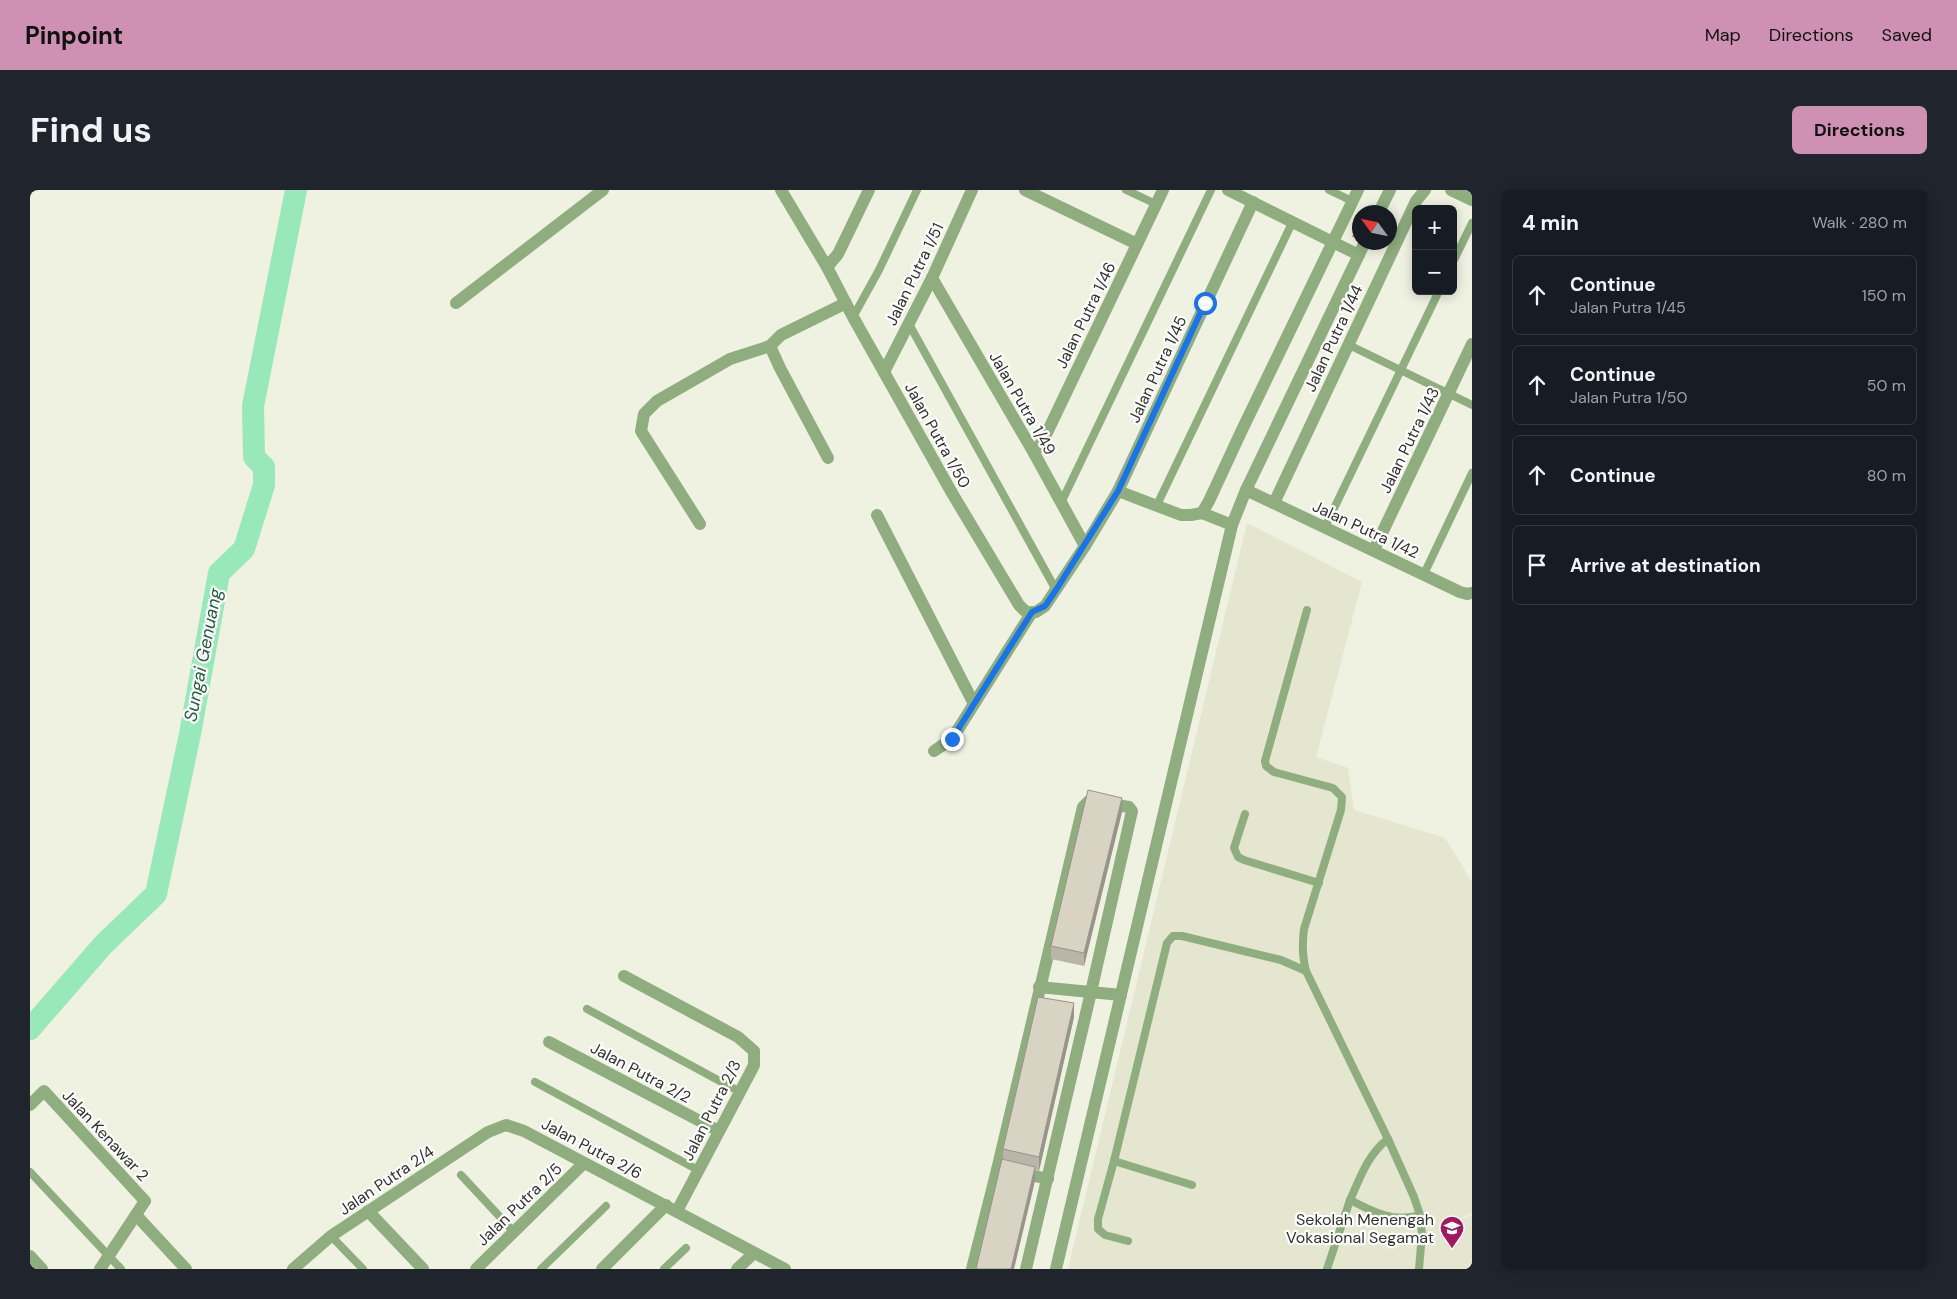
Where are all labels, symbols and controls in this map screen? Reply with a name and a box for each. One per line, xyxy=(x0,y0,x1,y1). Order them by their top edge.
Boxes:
text: Pinpoint xyxy=(25,20,123,51)
text: Map xyxy=(1705,23,1741,47)
text: Directions xyxy=(1769,23,1854,47)
text: Saved xyxy=(1882,23,1932,47)
button: Directions xyxy=(1792,106,1927,154)
text: Find us xyxy=(30,107,152,153)
north arrow xyxy=(1352,205,1397,250)
map controls xyxy=(1412,205,1457,295)
button: + xyxy=(1412,205,1457,250)
text: 4 min xyxy=(1522,209,1579,237)
text: Walk · 280 m xyxy=(1812,212,1907,233)
street label: Jalan Putra 1/51 xyxy=(881,219,948,329)
button: − xyxy=(1412,250,1457,295)
street label: Jalan Putra 1/46 xyxy=(1051,259,1120,372)
text: Continue xyxy=(1570,272,1656,297)
street label: Jalan Putra 1/44 xyxy=(1300,281,1368,395)
icon: ahead xyxy=(1523,281,1551,309)
text: 150 m xyxy=(1862,285,1906,306)
route start xyxy=(1194,292,1217,315)
text: Jalan Putra 1/45 xyxy=(1570,297,1686,318)
street label: Jalan Putra 1/45 xyxy=(1123,312,1191,426)
street label: Jalan Putra 1/49 xyxy=(984,348,1061,459)
text: Continue xyxy=(1570,362,1656,387)
icon: ahead xyxy=(1523,371,1551,399)
text: 50 m xyxy=(1867,375,1906,396)
street label: Jalan Putra 1/50 xyxy=(900,379,975,492)
street label: Jalan Putra 1/43 xyxy=(1375,384,1444,497)
text: Jalan Putra 1/50 xyxy=(1570,387,1688,408)
icon: ahead xyxy=(1523,461,1551,489)
text: Continue xyxy=(1570,463,1656,488)
text: 80 m xyxy=(1867,465,1906,486)
street label: Jalan Putra 1/42 xyxy=(1309,496,1422,563)
icon: arrive xyxy=(1523,551,1551,579)
text: Arrive at destination xyxy=(1570,553,1761,578)
water label: Sungai Genuang xyxy=(178,585,228,724)
route end xyxy=(941,728,964,751)
street label: Jalan Putra 2/2 xyxy=(587,1037,695,1108)
street label: Jalan Putra 2/3 xyxy=(677,1056,746,1164)
street label: Jalan Kenawar 2 xyxy=(58,1085,154,1186)
street label: Jalan Putra 2/6 xyxy=(538,1113,646,1184)
street label: Jalan Putra 2/4 xyxy=(335,1141,438,1220)
street label: Jalan Putra 2/5 xyxy=(472,1158,566,1250)
place label: Sekolah Menengah Vokasional Segamat xyxy=(1286,1209,1434,1248)
school or university icon: Sekolah Menengah Vokasional Segamat xyxy=(1439,1215,1465,1249)

